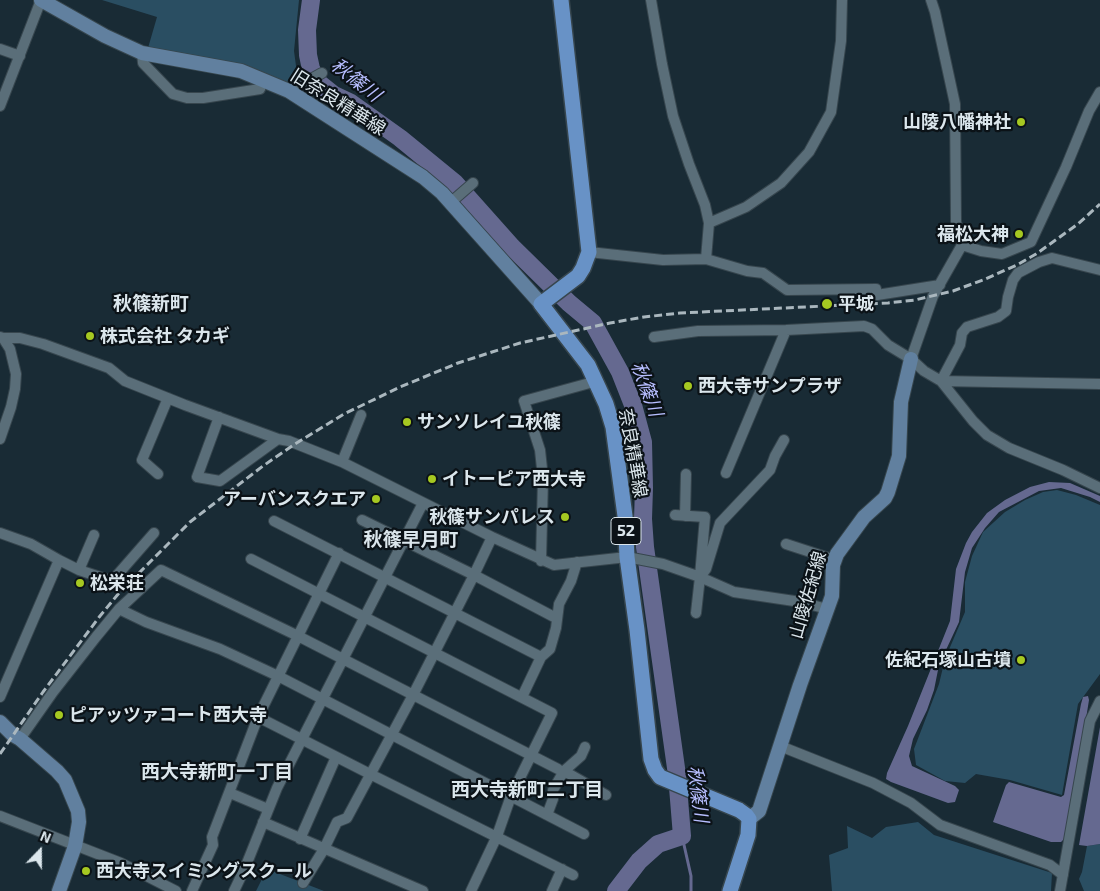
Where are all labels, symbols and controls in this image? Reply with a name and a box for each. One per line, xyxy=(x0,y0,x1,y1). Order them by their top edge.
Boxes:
water label: 秋篠川 xyxy=(327,53,385,107)
street label: 旧奈良精華線 xyxy=(286,64,390,140)
place label: 山陵八幡神社 xyxy=(903,111,1011,133)
marker: 山陵八幡神社 xyxy=(1015,116,1027,128)
place label: 福松大神 xyxy=(937,223,1009,245)
marker: 福松大神 xyxy=(1013,228,1025,240)
district label: 秋篠新町 xyxy=(113,293,189,315)
place label: 平城 xyxy=(838,293,874,315)
marker: 平城 xyxy=(820,297,834,311)
place label: 株式会社 タカギ xyxy=(100,325,230,347)
marker: 株式会社 タカギ xyxy=(84,330,96,342)
water label: 秋篠川 xyxy=(627,358,667,420)
place label: 西大寺サンプラザ xyxy=(698,375,842,397)
marker: 西大寺サンプラザ xyxy=(682,380,694,392)
street label: 奈良精華線 xyxy=(615,407,651,499)
place label: サンソレイユ秋篠 xyxy=(417,411,561,433)
marker: サンソレイユ秋篠 xyxy=(401,416,413,428)
place label: イトーピア西大寺 xyxy=(442,468,586,490)
marker: イトーピア西大寺 xyxy=(426,473,438,485)
place label: アーバンスクエア xyxy=(223,488,366,510)
marker: アーバンスクエア xyxy=(370,493,382,505)
place label: 秋篠サンパレス xyxy=(429,506,555,528)
marker: 秋篠サンパレス xyxy=(559,511,571,523)
road number: 52 xyxy=(611,518,641,544)
district label: 秋篠早月町 xyxy=(364,529,458,551)
street label: 山陵佐紀線 xyxy=(785,549,831,641)
place label: 松栄荘 xyxy=(90,572,144,594)
marker: 松栄荘 xyxy=(74,577,86,589)
place label: 佐紀石塚山古墳 xyxy=(885,649,1011,671)
marker: 佐紀石塚山古墳 xyxy=(1015,654,1027,666)
place label: ピアッツァコート西大寺 xyxy=(69,704,267,726)
marker: ピアッツァコート西大寺 xyxy=(53,709,65,721)
district label: 西大寺新町一丁目 xyxy=(141,761,293,783)
water label: 秋篠川 xyxy=(683,764,713,824)
district label: 西大寺新町二丁目 xyxy=(451,779,603,801)
north arrow xyxy=(15,826,65,876)
text: N xyxy=(38,827,54,846)
place label: 西大寺スイミングスクール xyxy=(96,860,312,882)
marker: 西大寺スイミングスクール xyxy=(80,865,92,877)

